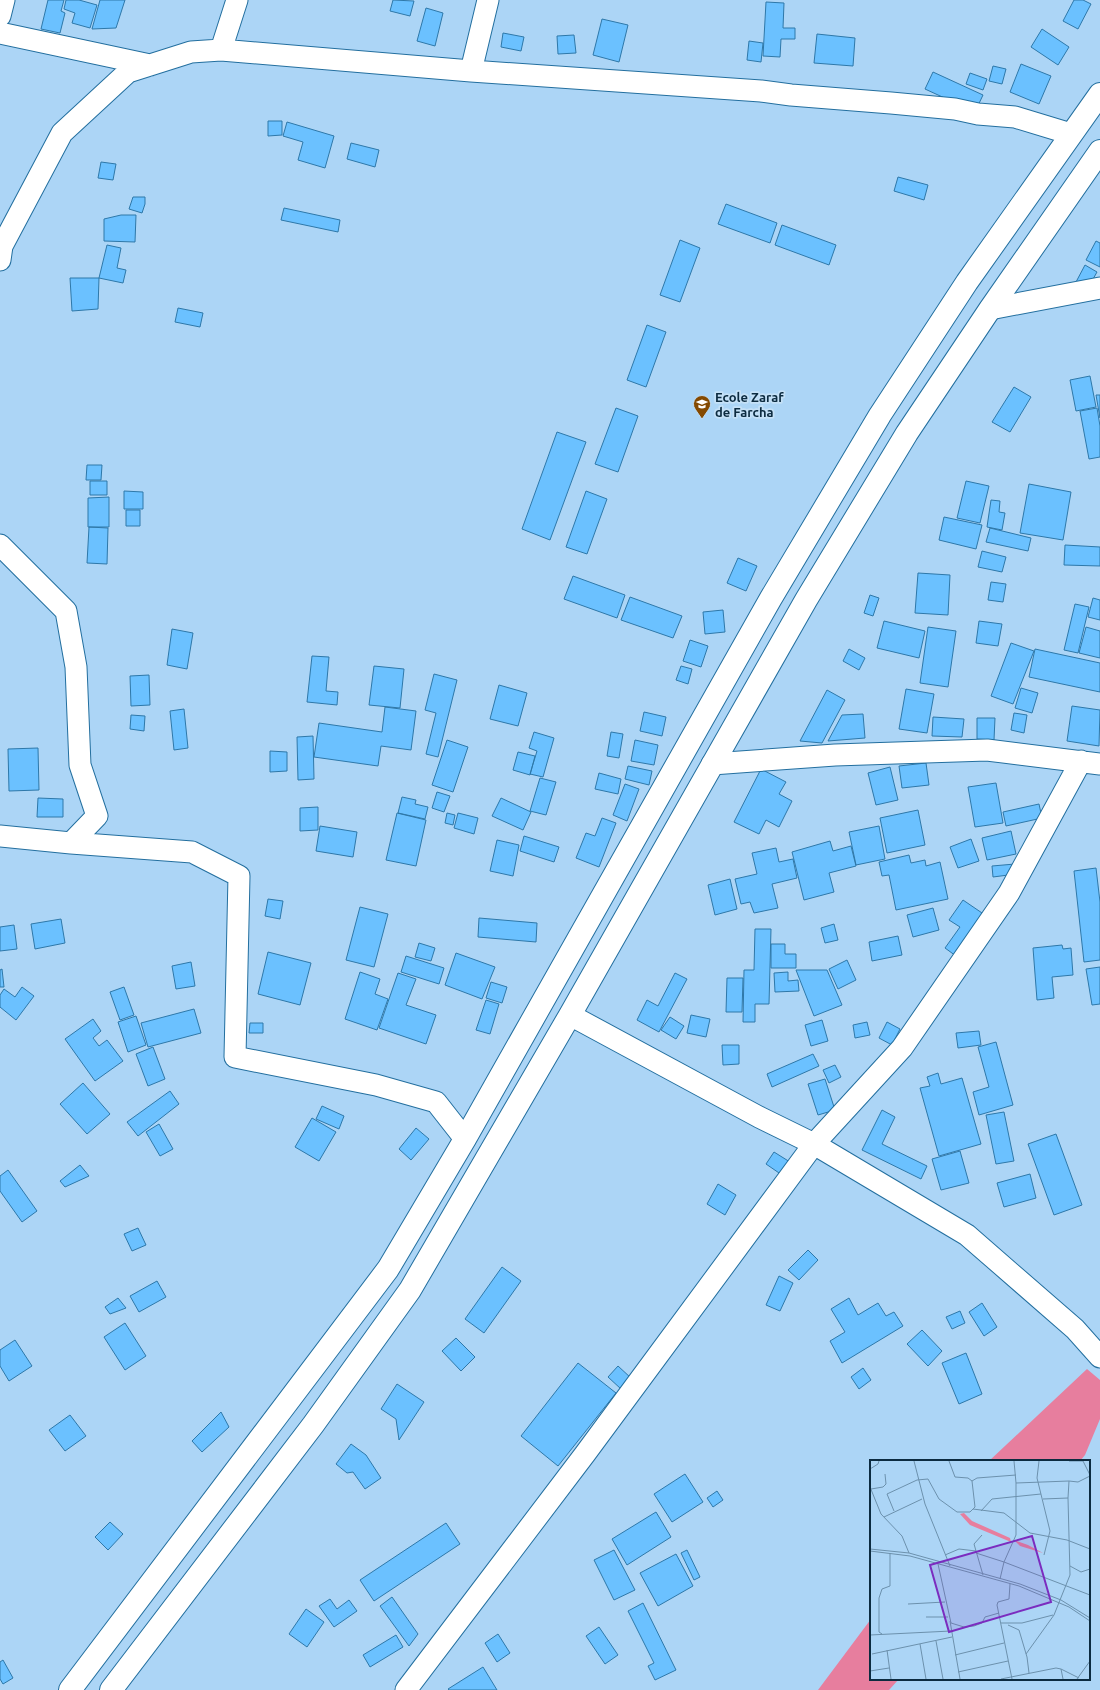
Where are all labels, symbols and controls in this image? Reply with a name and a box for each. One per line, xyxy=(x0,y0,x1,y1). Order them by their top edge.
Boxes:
place label: Ecole Zaraf de Farcha xyxy=(715,390,784,419)
school or university icon: Ecole Zaraf de Farcha xyxy=(692,394,712,419)
inset map xyxy=(870,1460,1090,1680)

